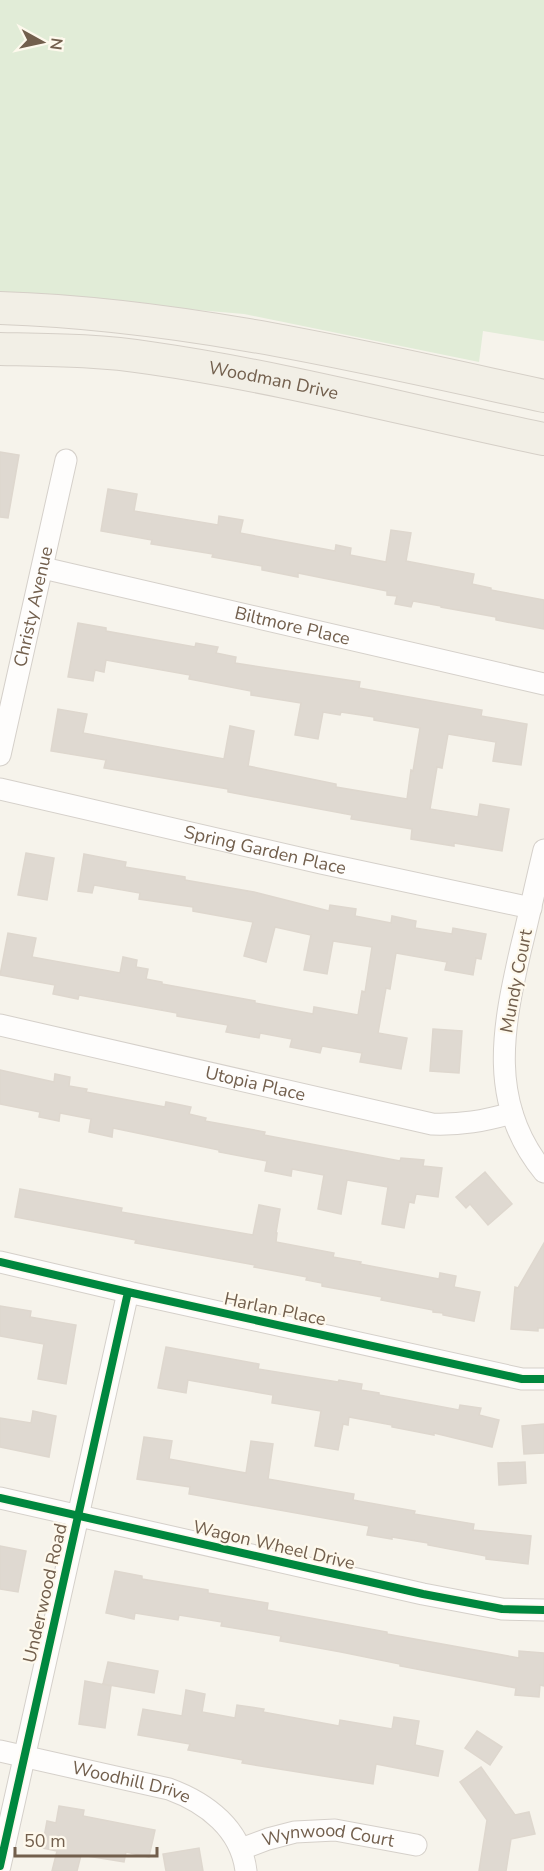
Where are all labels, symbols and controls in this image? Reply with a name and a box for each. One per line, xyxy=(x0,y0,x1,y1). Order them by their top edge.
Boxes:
north arrow xyxy=(12,12,72,72)
text: N xyxy=(44,36,68,51)
street label: Woodman Drive xyxy=(207,356,341,405)
street label: Christy Avenue xyxy=(8,544,58,669)
street label: Biltmore Place xyxy=(232,601,353,651)
street label: Spring Garden Place xyxy=(182,820,348,880)
street label: Mundy Court xyxy=(494,927,538,1035)
street label: Utopia Place xyxy=(203,1060,308,1107)
street label: Harlan Place xyxy=(222,1287,328,1331)
street label: Wagon Wheel Drive xyxy=(191,1515,357,1575)
street label: Underwood Road xyxy=(17,1521,73,1665)
street label: Woodhill Drive xyxy=(70,1756,195,1809)
street label: Wynwood Court xyxy=(259,1818,397,1853)
scale bar xyxy=(15,1820,158,1858)
text: 50 m xyxy=(24,1829,66,1853)

